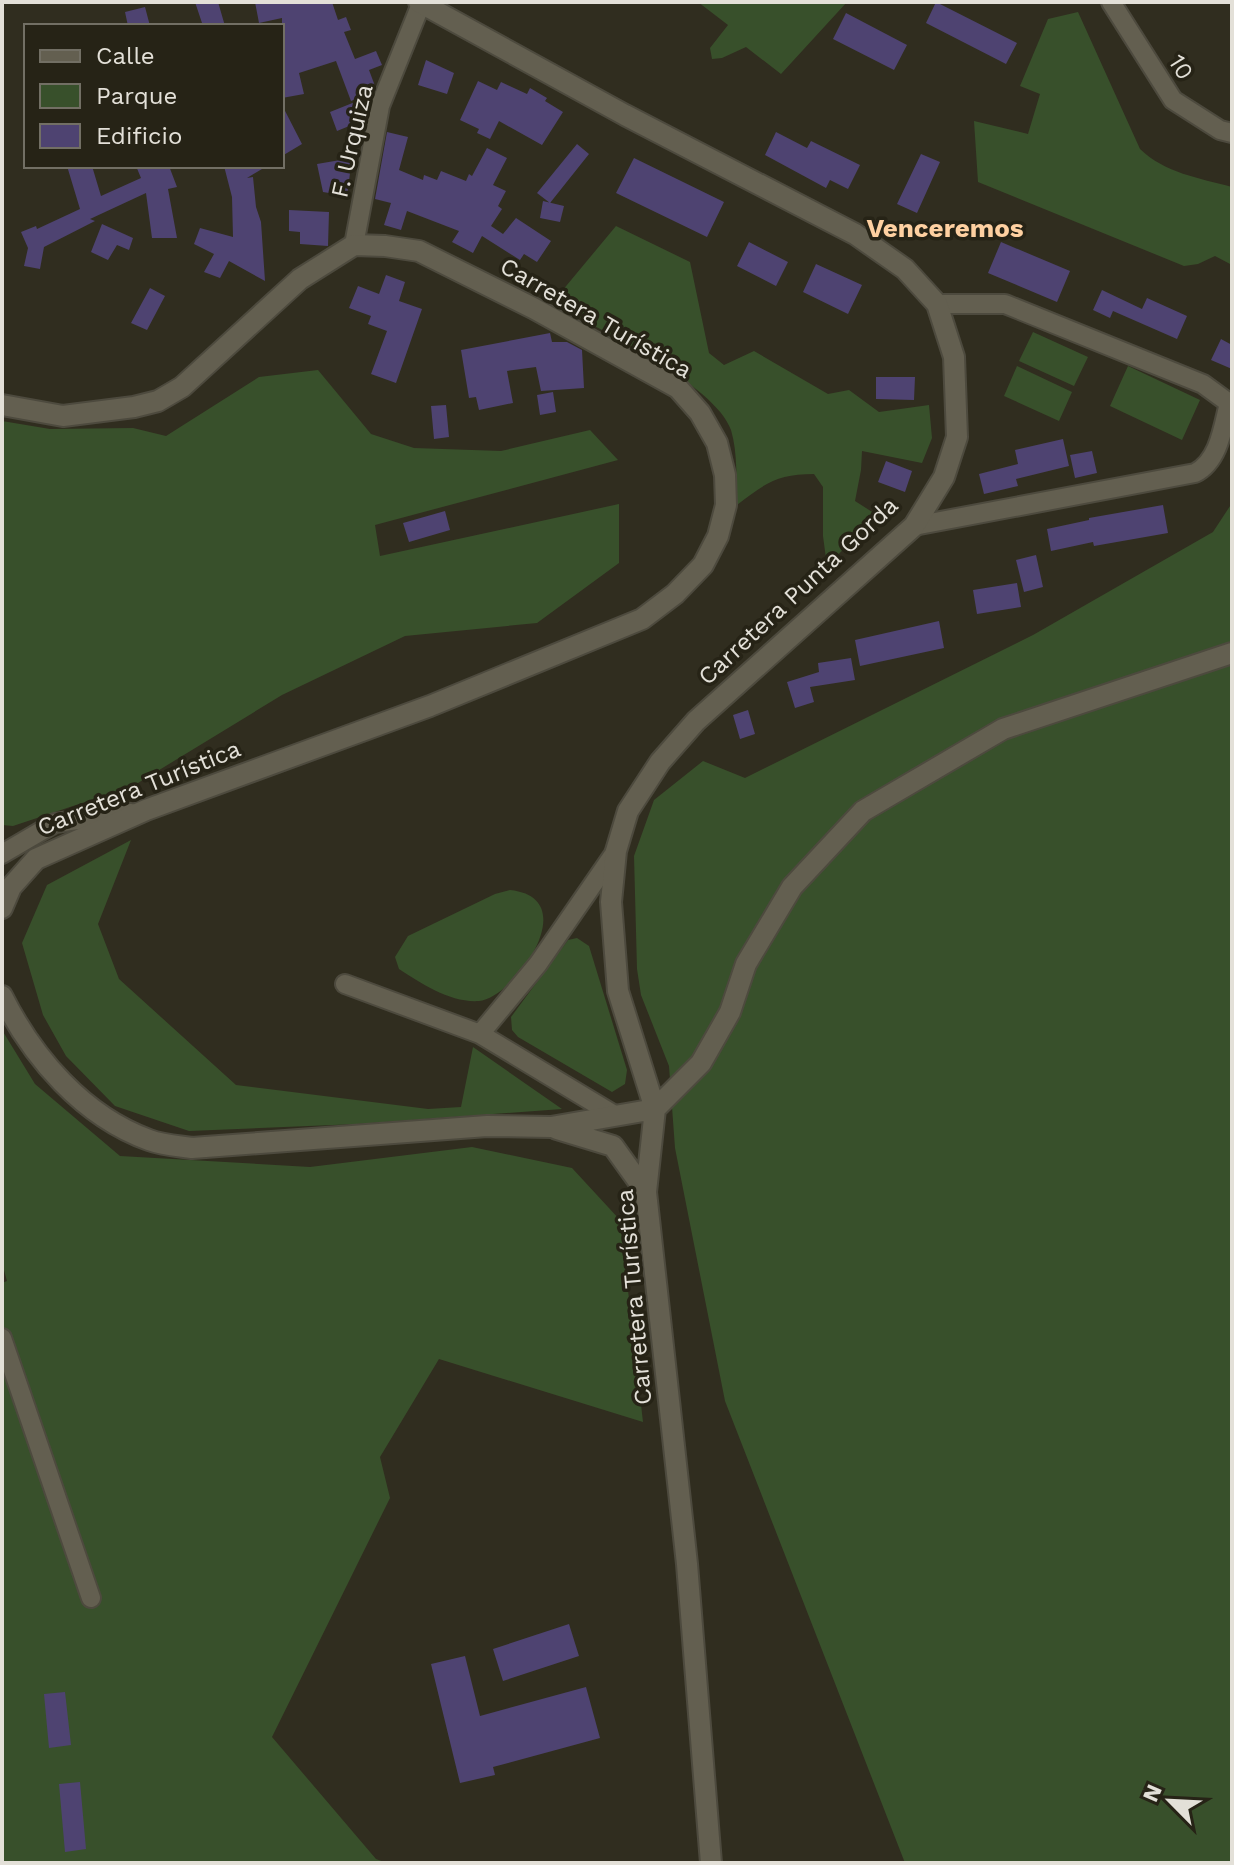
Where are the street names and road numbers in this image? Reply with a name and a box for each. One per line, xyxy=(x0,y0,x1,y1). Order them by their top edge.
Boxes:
street label: 10 xyxy=(1163,49,1199,85)
street label: F. Urquiza xyxy=(325,82,379,200)
street label: Carretera Turística xyxy=(495,252,697,384)
street label: Carretera Punta Gorda xyxy=(692,491,904,691)
street label: Carretera Turística xyxy=(33,734,245,842)
street label: Carretera Turística xyxy=(611,1188,657,1406)

